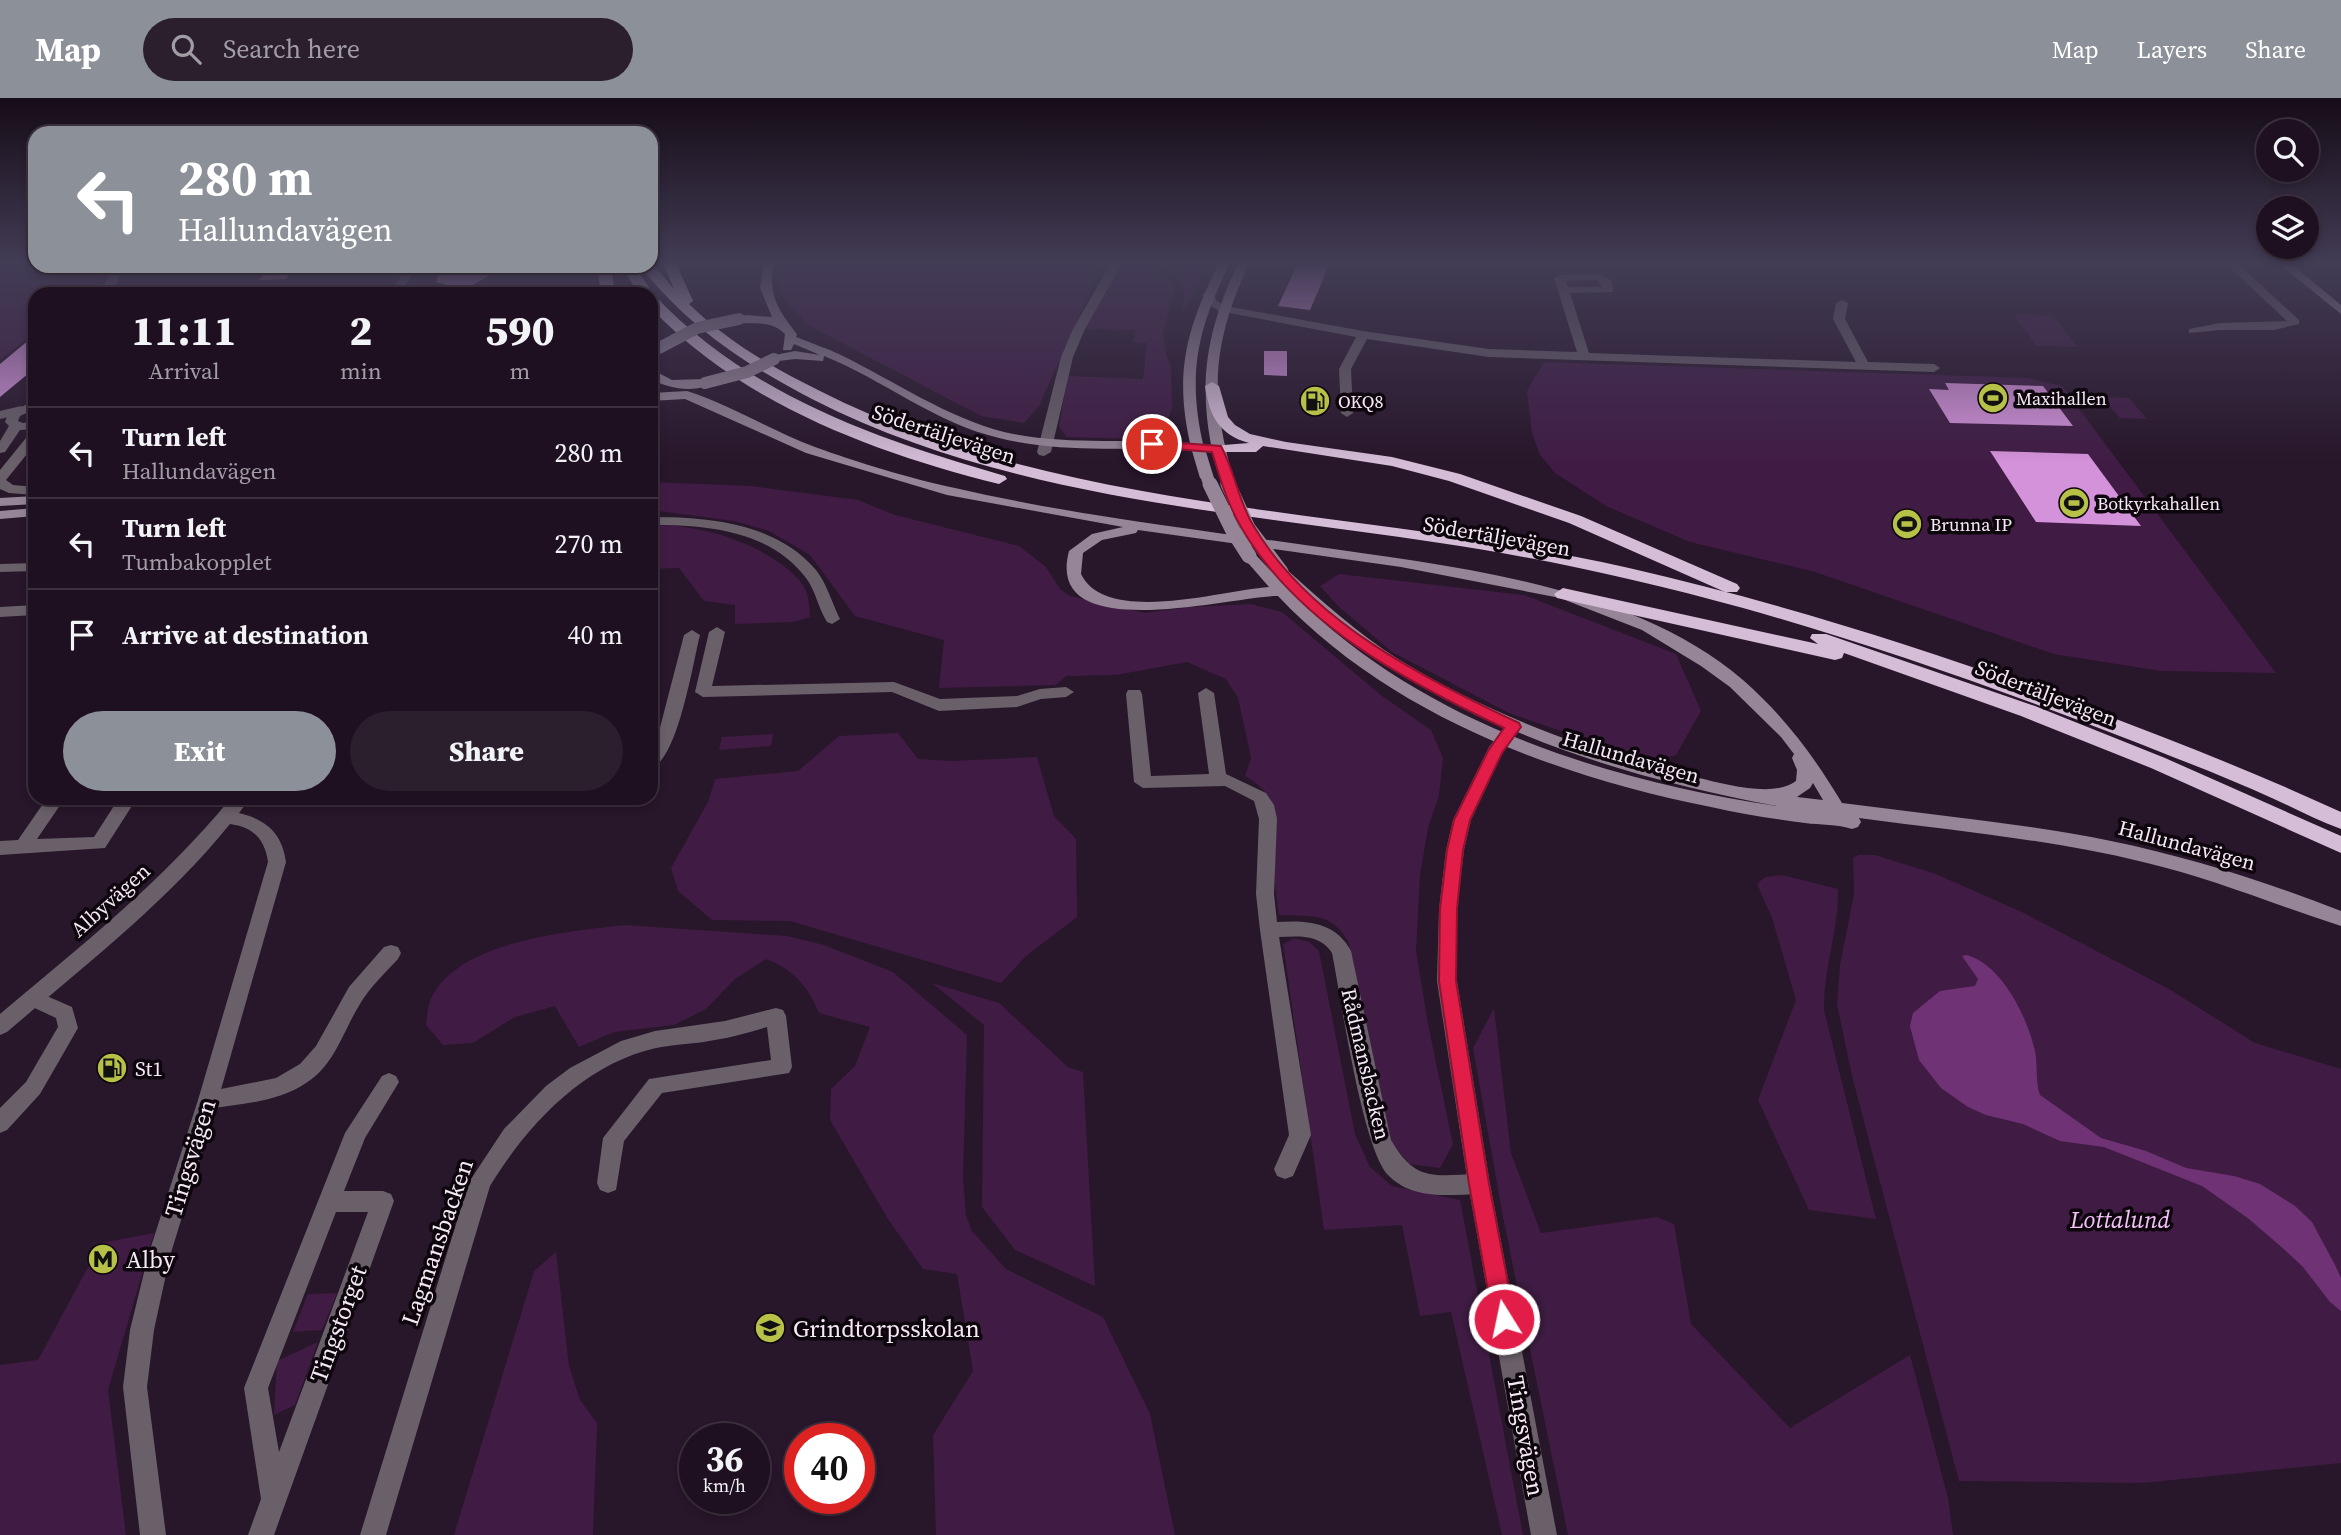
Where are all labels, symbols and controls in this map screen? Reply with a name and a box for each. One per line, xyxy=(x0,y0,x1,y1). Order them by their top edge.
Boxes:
search box xyxy=(143,18,633,81)
text: Map xyxy=(35,27,101,72)
icon: search xyxy=(167,30,205,68)
text: Search here xyxy=(223,31,360,67)
text: Map xyxy=(2052,33,2099,66)
text: Layers xyxy=(2137,33,2207,66)
text: Share xyxy=(2245,33,2306,66)
map controls xyxy=(2256,119,2319,259)
button: search xyxy=(2256,119,2319,182)
text: 280 m xyxy=(178,144,313,211)
icon: left xyxy=(63,154,154,245)
button: layers xyxy=(2256,196,2319,259)
text: Hallundavägen xyxy=(178,208,393,252)
text: 11:11 xyxy=(131,301,237,359)
text: 2 xyxy=(349,301,372,359)
text: 590 xyxy=(485,301,555,359)
text: Arrival xyxy=(149,355,220,387)
text: min xyxy=(340,355,382,387)
text: m xyxy=(509,355,530,387)
sports icon: Maxihallen xyxy=(1976,381,2010,415)
fuel station icon: OKQ8 xyxy=(1298,384,1332,418)
place label: Maxihallen xyxy=(2016,386,2107,411)
place label: OKQ8 xyxy=(1338,389,1384,414)
street label: Södertäljevägen xyxy=(869,397,1020,471)
pin xyxy=(1122,414,1182,474)
text: Turn left xyxy=(122,419,226,455)
icon: arrive xyxy=(1133,425,1171,463)
icon: left xyxy=(63,434,101,472)
text: 280 m xyxy=(555,435,623,471)
text: Hallundavägen xyxy=(122,455,276,487)
sports icon: Botkyrkahallen xyxy=(2057,486,2091,520)
place label: Botkyrkahallen xyxy=(2097,491,2220,516)
sports icon: Brunna IP xyxy=(1890,507,1924,541)
street label: Södertäljevägen xyxy=(1421,509,1573,563)
text: Turn left xyxy=(122,510,226,546)
place label: Brunna IP xyxy=(1930,512,2012,537)
icon: left xyxy=(63,525,101,563)
text: 270 m xyxy=(555,526,623,562)
text: Tumbakopplet xyxy=(122,546,271,578)
icon: arrive xyxy=(63,616,101,654)
text: Arrive at destination xyxy=(122,617,369,653)
text: 40 m xyxy=(568,617,623,653)
street label: Södertäljevägen xyxy=(1971,653,2121,733)
button: Exit xyxy=(63,711,336,791)
button: Share xyxy=(350,711,623,791)
street label: Hallundavägen xyxy=(1559,724,1703,790)
street label: Hallundavägen xyxy=(2115,813,2259,877)
street label: Albyvägen xyxy=(64,856,156,944)
street label: Rådmansbacken xyxy=(1334,985,1398,1143)
fuel station icon: St1 xyxy=(95,1051,129,1085)
place label: St1 xyxy=(135,1054,163,1083)
street label: Tingsvägen xyxy=(156,1095,224,1221)
street label: Lagmansbacken xyxy=(393,1154,481,1330)
park label: Lottalund xyxy=(2069,1203,2170,1236)
metro station icon: Alby xyxy=(86,1242,120,1276)
place label: Alby xyxy=(126,1243,176,1276)
street label: Tingstorget xyxy=(302,1261,374,1387)
position arrow xyxy=(1467,1282,1541,1356)
school or university icon: Grindtorpsskolan xyxy=(753,1311,787,1345)
place label: Grindtorpsskolan xyxy=(793,1312,980,1345)
street label: Tingsvägen xyxy=(1499,1373,1553,1499)
speed limit sign: 40 xyxy=(784,1423,875,1514)
text: 36 xyxy=(706,1435,743,1483)
text: km/h xyxy=(703,1473,746,1498)

